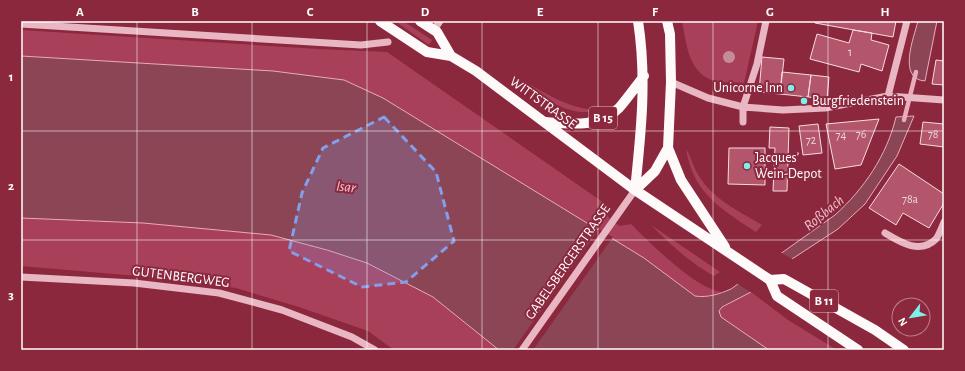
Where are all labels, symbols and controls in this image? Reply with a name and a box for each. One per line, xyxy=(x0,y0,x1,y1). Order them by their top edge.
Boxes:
text: A xyxy=(76,6,84,19)
text: B xyxy=(191,6,199,19)
text: C xyxy=(307,6,314,19)
text: D xyxy=(421,6,430,19)
text: E xyxy=(537,6,544,19)
text: F xyxy=(652,6,659,19)
text: G xyxy=(766,6,774,19)
text: H xyxy=(880,6,890,19)
house number: 1 xyxy=(848,46,852,58)
text: 1 xyxy=(9,71,13,84)
street label: WITTSTRASSE xyxy=(507,74,579,132)
place label: Unicorne Inn xyxy=(713,81,783,95)
marker: Unicorne Inn xyxy=(786,83,796,93)
place label: Burgfriedenstein xyxy=(812,94,904,108)
marker: Burgfriedenstein xyxy=(799,96,809,106)
road number: B 15 xyxy=(589,107,617,129)
house number: 76 xyxy=(856,128,867,140)
house number: 78 xyxy=(928,128,939,140)
house number: 74 xyxy=(836,129,847,141)
house number: 72 xyxy=(806,134,817,146)
place label: Jacques’ Wein-Depot xyxy=(755,151,822,181)
marker: Jacques’ Wein-Depot xyxy=(742,161,752,171)
water label: Isar xyxy=(335,179,358,196)
text: 2 xyxy=(8,180,14,193)
water label: Roßbach xyxy=(801,192,847,234)
house number: 78a xyxy=(902,193,919,205)
street label: GABELSBERGERSTRASSE xyxy=(523,202,613,322)
street label: GUTENBERGWEG xyxy=(131,264,231,290)
text: 3 xyxy=(8,289,14,302)
road number: B 11 xyxy=(810,290,838,312)
north arrow xyxy=(891,297,931,337)
text: N xyxy=(896,316,910,328)

